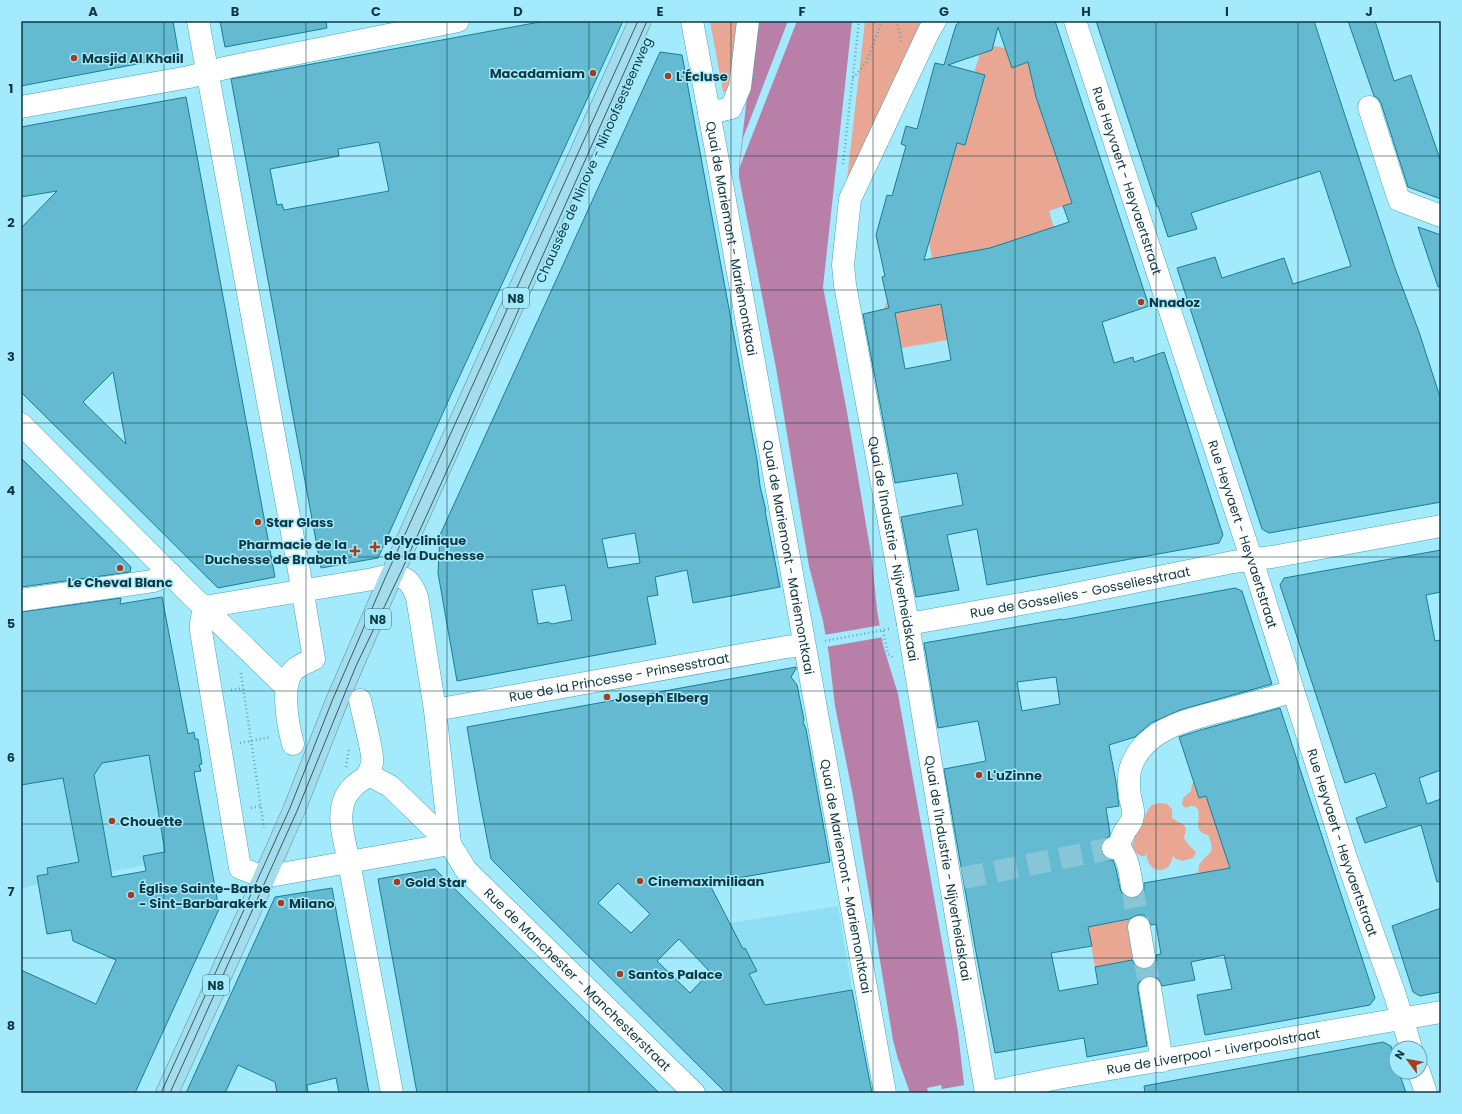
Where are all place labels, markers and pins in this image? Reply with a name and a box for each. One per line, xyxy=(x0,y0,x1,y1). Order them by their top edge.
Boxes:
place label: Masjid Al Khalil xyxy=(82,49,184,68)
marker: Masjid Al Khalil xyxy=(69,53,79,63)
place label: Macadamiam xyxy=(490,64,585,83)
place label: L'Écluse xyxy=(676,67,728,86)
marker: Macadamiam xyxy=(588,68,598,78)
marker: L'Écluse xyxy=(663,71,673,81)
place label: Nnadoz xyxy=(1149,293,1200,312)
marker: Nnadoz xyxy=(1136,297,1146,307)
place label: Star Glass xyxy=(266,513,334,532)
marker: Star Glass xyxy=(253,517,263,527)
place label: Polyclinique de la Duchesse xyxy=(384,531,484,565)
place label: Pharmacie de la Duchesse de Brabant xyxy=(205,535,347,569)
marker: Polyclinique de la Duchesse xyxy=(369,541,381,553)
marker: Pharmacie de la Duchesse de Brabant xyxy=(350,546,360,556)
marker: Le Cheval Blanc xyxy=(115,563,125,573)
place label: Le Cheval Blanc xyxy=(67,573,173,592)
place label: Joseph Elberg xyxy=(615,688,709,707)
marker: Joseph Elberg xyxy=(602,692,612,702)
place label: L'uZinne xyxy=(987,766,1042,785)
marker: L'uZinne xyxy=(974,770,984,780)
place label: Chouette xyxy=(120,812,182,831)
marker: Chouette xyxy=(107,816,117,826)
place label: Cinemaximiliaan xyxy=(648,872,765,891)
place label: Gold Star xyxy=(405,873,467,892)
marker: Cinemaximiliaan xyxy=(635,876,645,886)
marker: Gold Star xyxy=(392,877,402,887)
place label: Église Sainte-Barbe - Sint-Barbarakerk xyxy=(139,879,271,913)
marker: Église Sainte-Barbe - Sint-Barbarakerk xyxy=(126,890,136,900)
place label: Milano xyxy=(289,894,334,913)
marker: Milano xyxy=(276,898,286,908)
place label: Santos Palace xyxy=(628,965,723,984)
marker: Santos Palace xyxy=(615,969,625,979)

